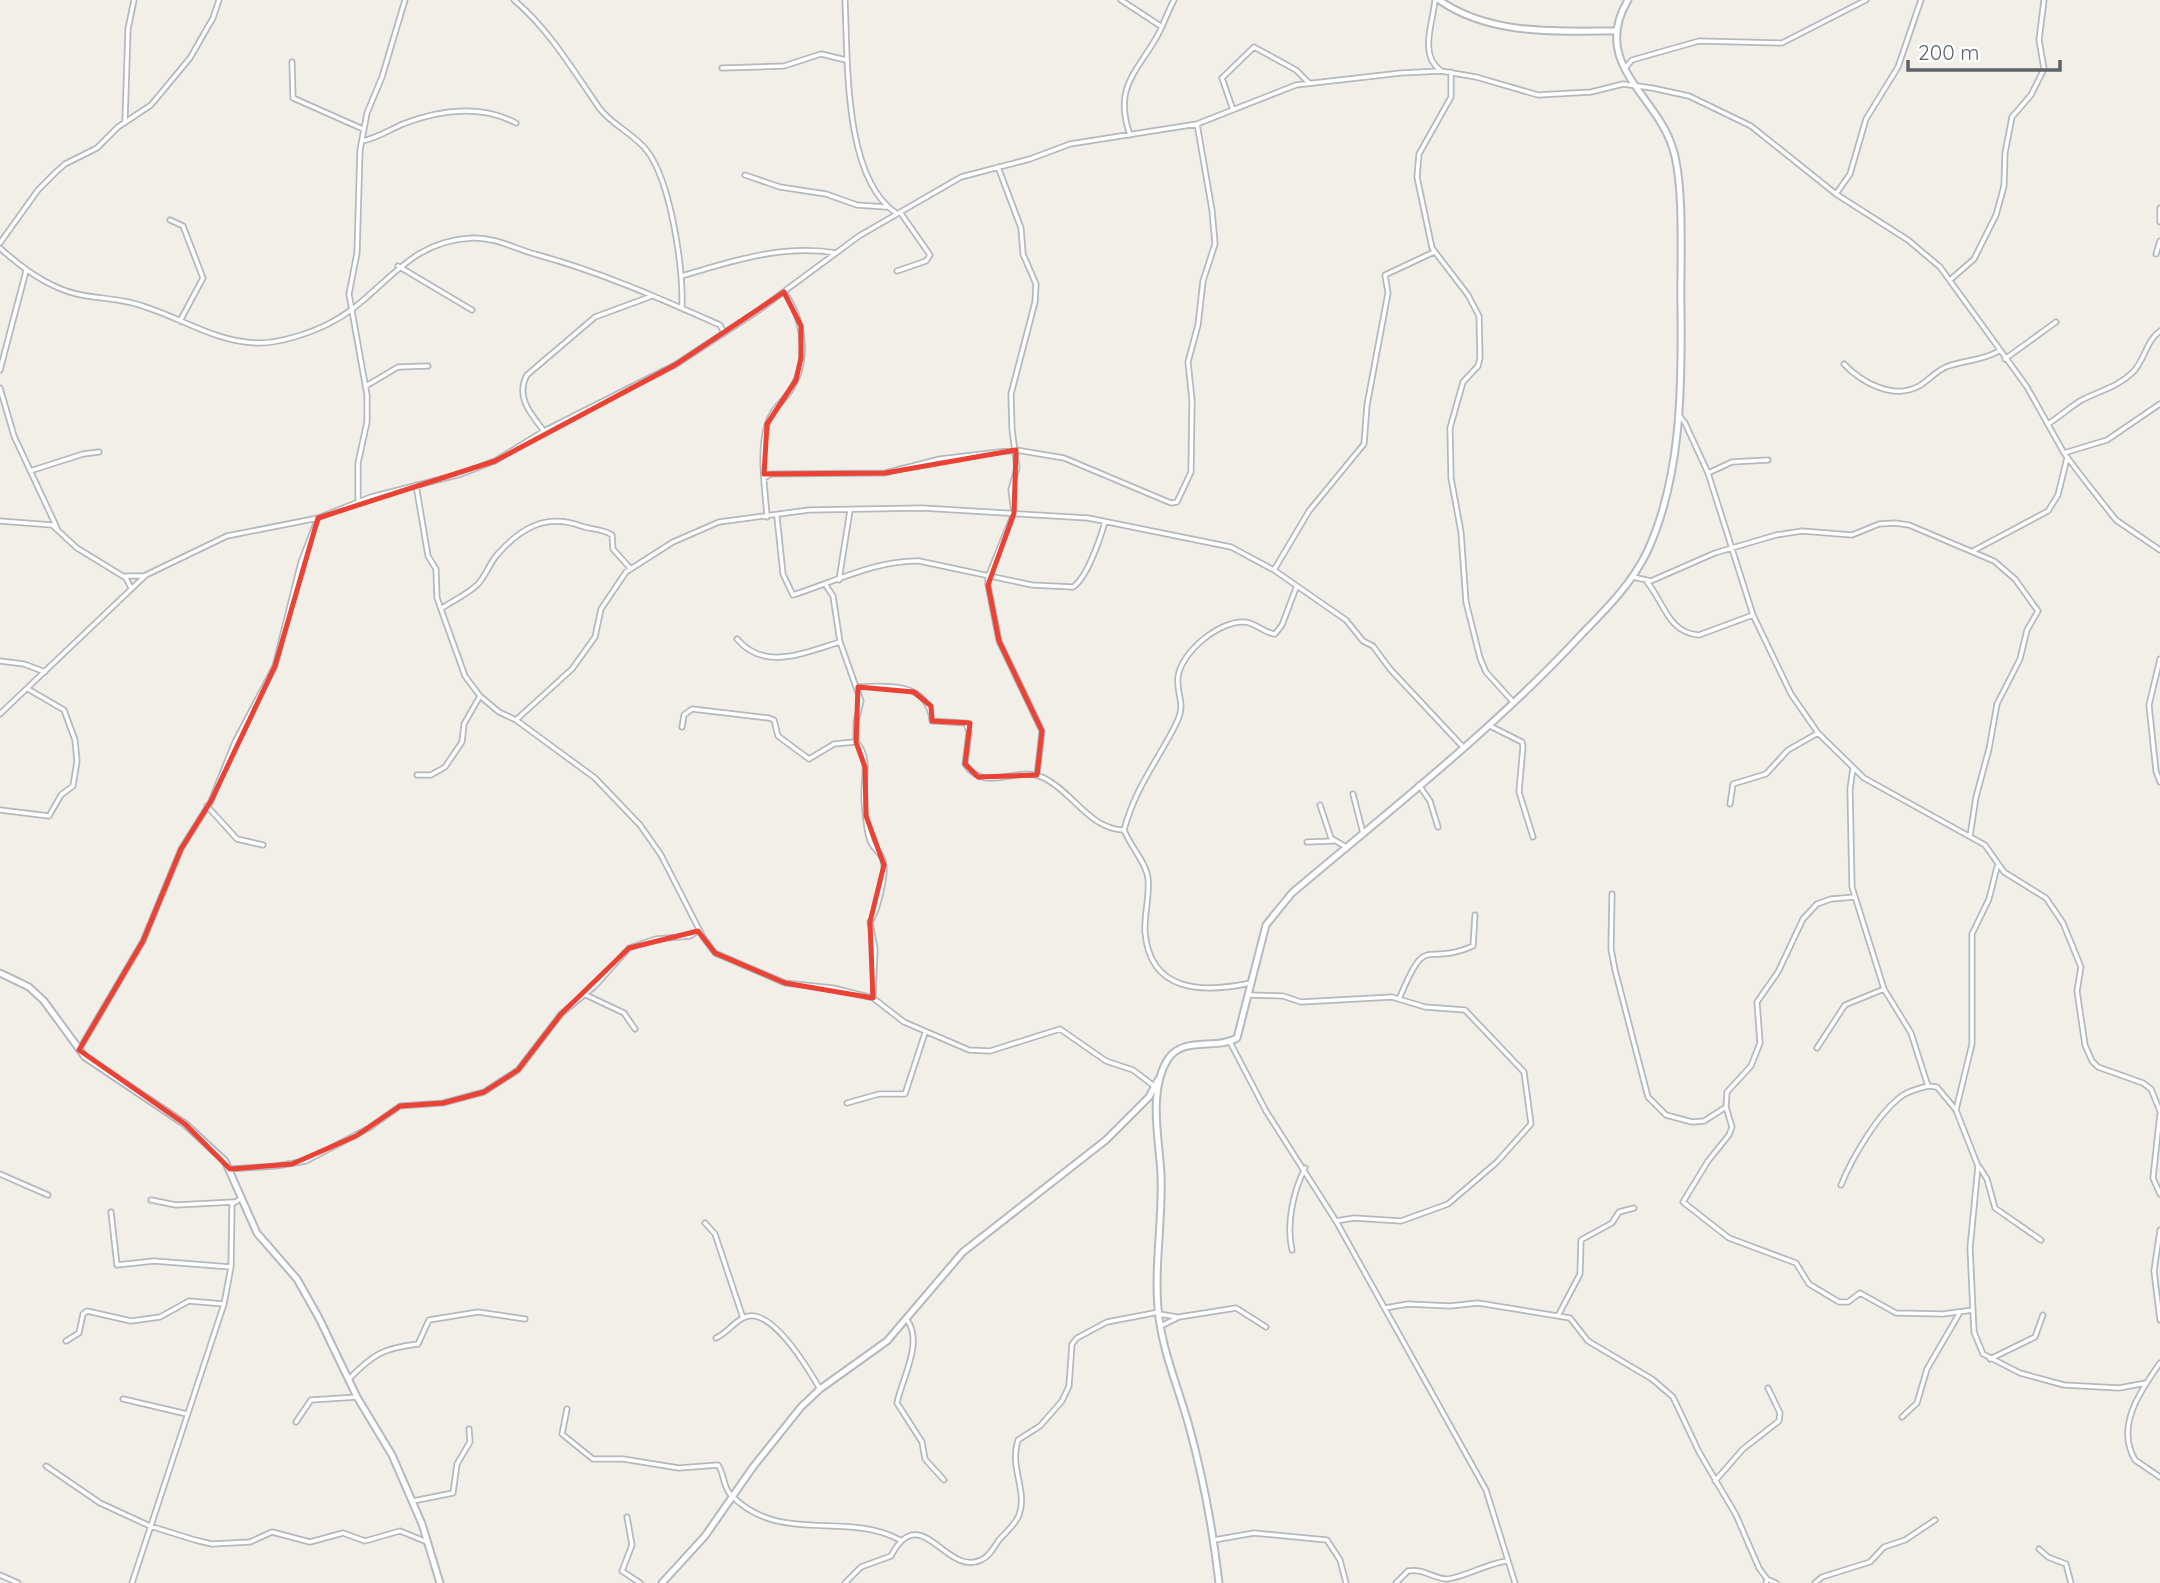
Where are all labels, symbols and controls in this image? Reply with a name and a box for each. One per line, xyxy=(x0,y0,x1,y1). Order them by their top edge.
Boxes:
scale bar xyxy=(1908,28,2060,72)
text: 200 m xyxy=(1918,39,1980,65)

